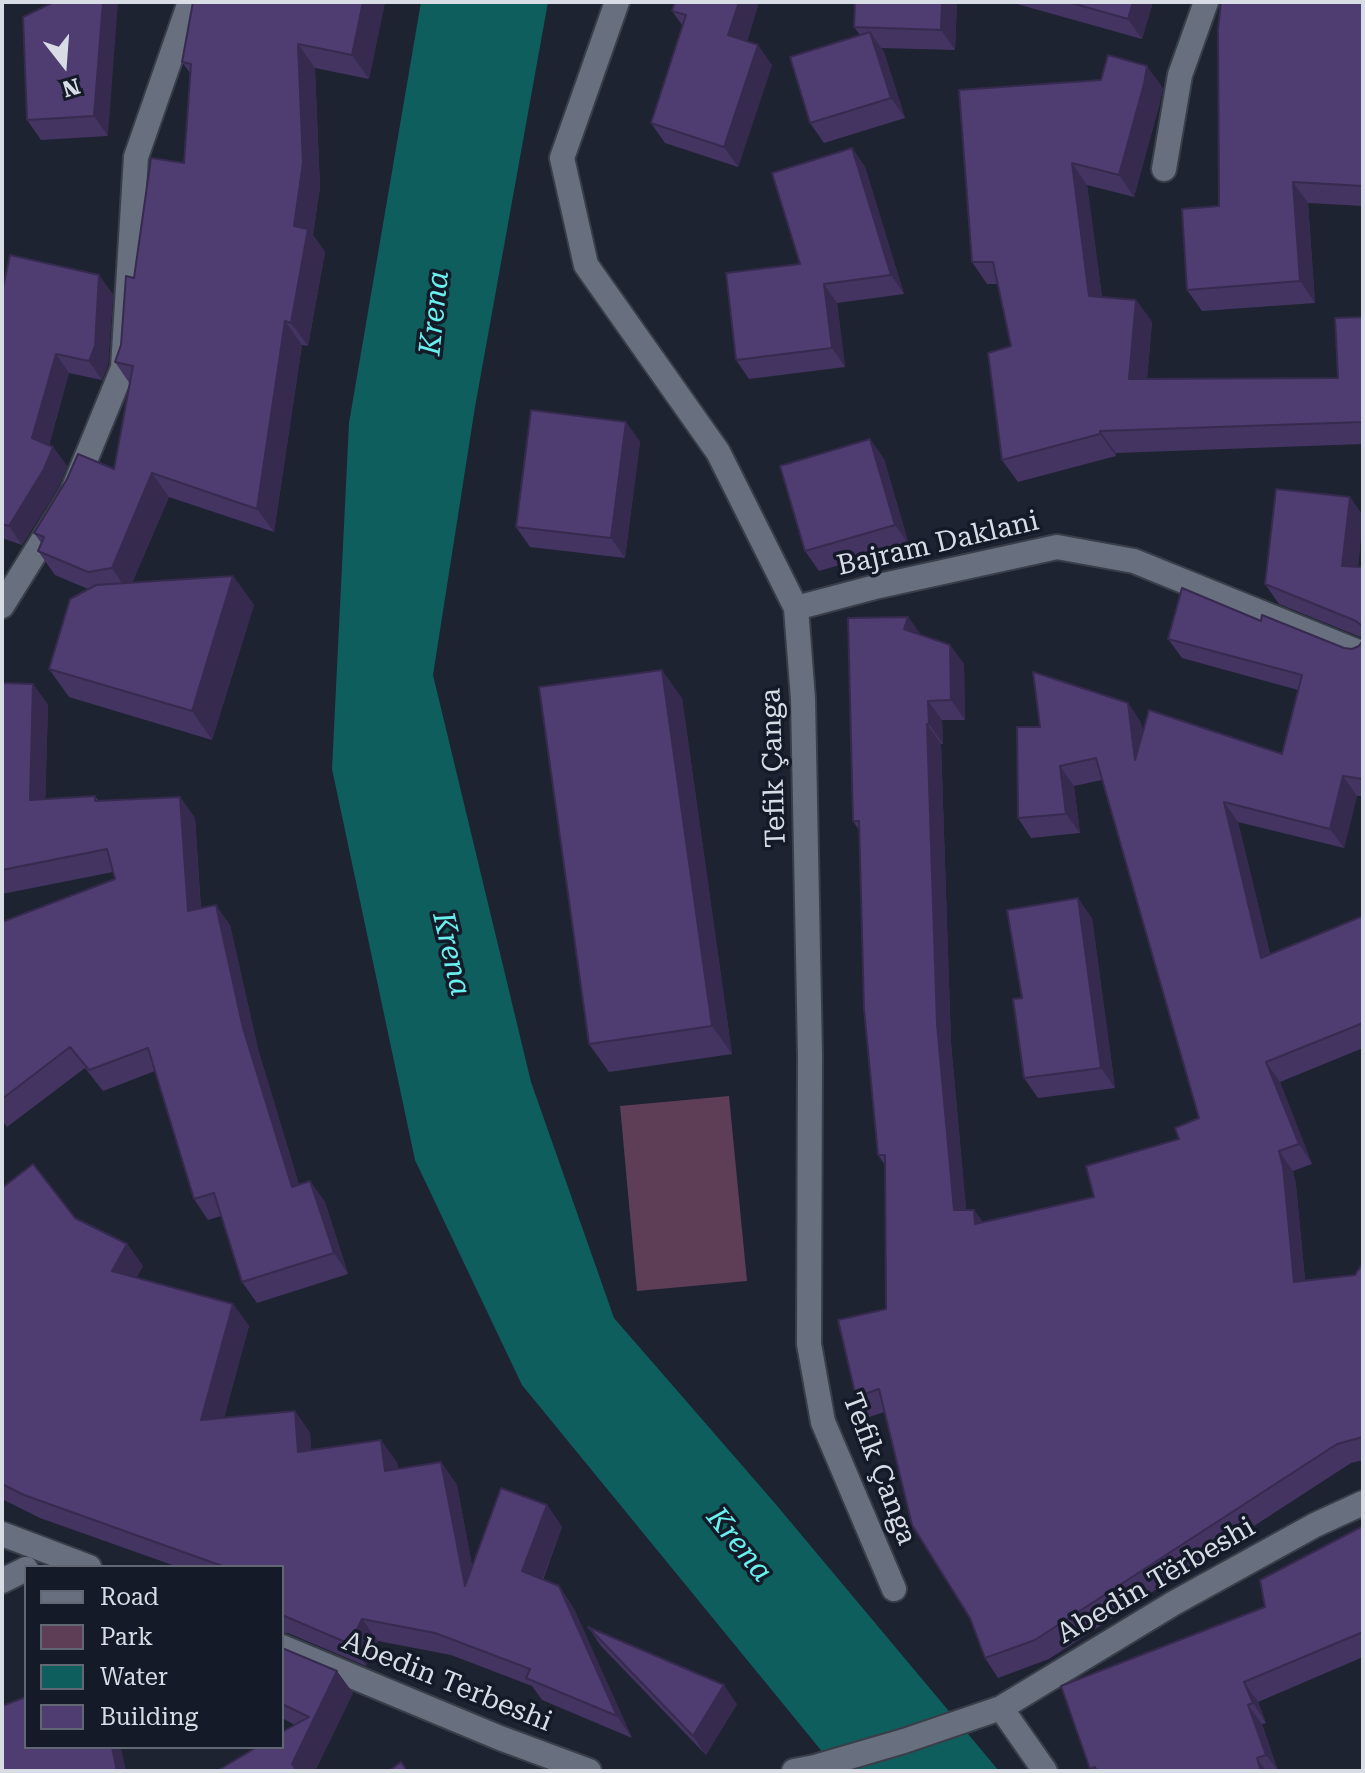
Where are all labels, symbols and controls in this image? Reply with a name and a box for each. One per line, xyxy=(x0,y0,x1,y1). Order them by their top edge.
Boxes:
north arrow xyxy=(24,24,104,104)
text: N xyxy=(59,73,83,102)
water label: Krena xyxy=(413,269,457,357)
street label: Bajram Daklani xyxy=(834,504,1042,584)
street label: Tefik Çanga xyxy=(754,688,794,848)
water label: Krena xyxy=(424,909,478,999)
street label: Tefik Çanga xyxy=(835,1388,923,1550)
water label: Krena xyxy=(698,1501,780,1589)
street label: Abedin Tërbeshi xyxy=(1051,1511,1261,1651)
legend xyxy=(24,1565,284,1749)
text: Road xyxy=(100,1583,159,1611)
text: Park xyxy=(100,1623,153,1651)
street label: Abedin Terbeshi xyxy=(337,1625,557,1739)
text: Water xyxy=(100,1663,168,1691)
text: Building xyxy=(100,1703,198,1731)

